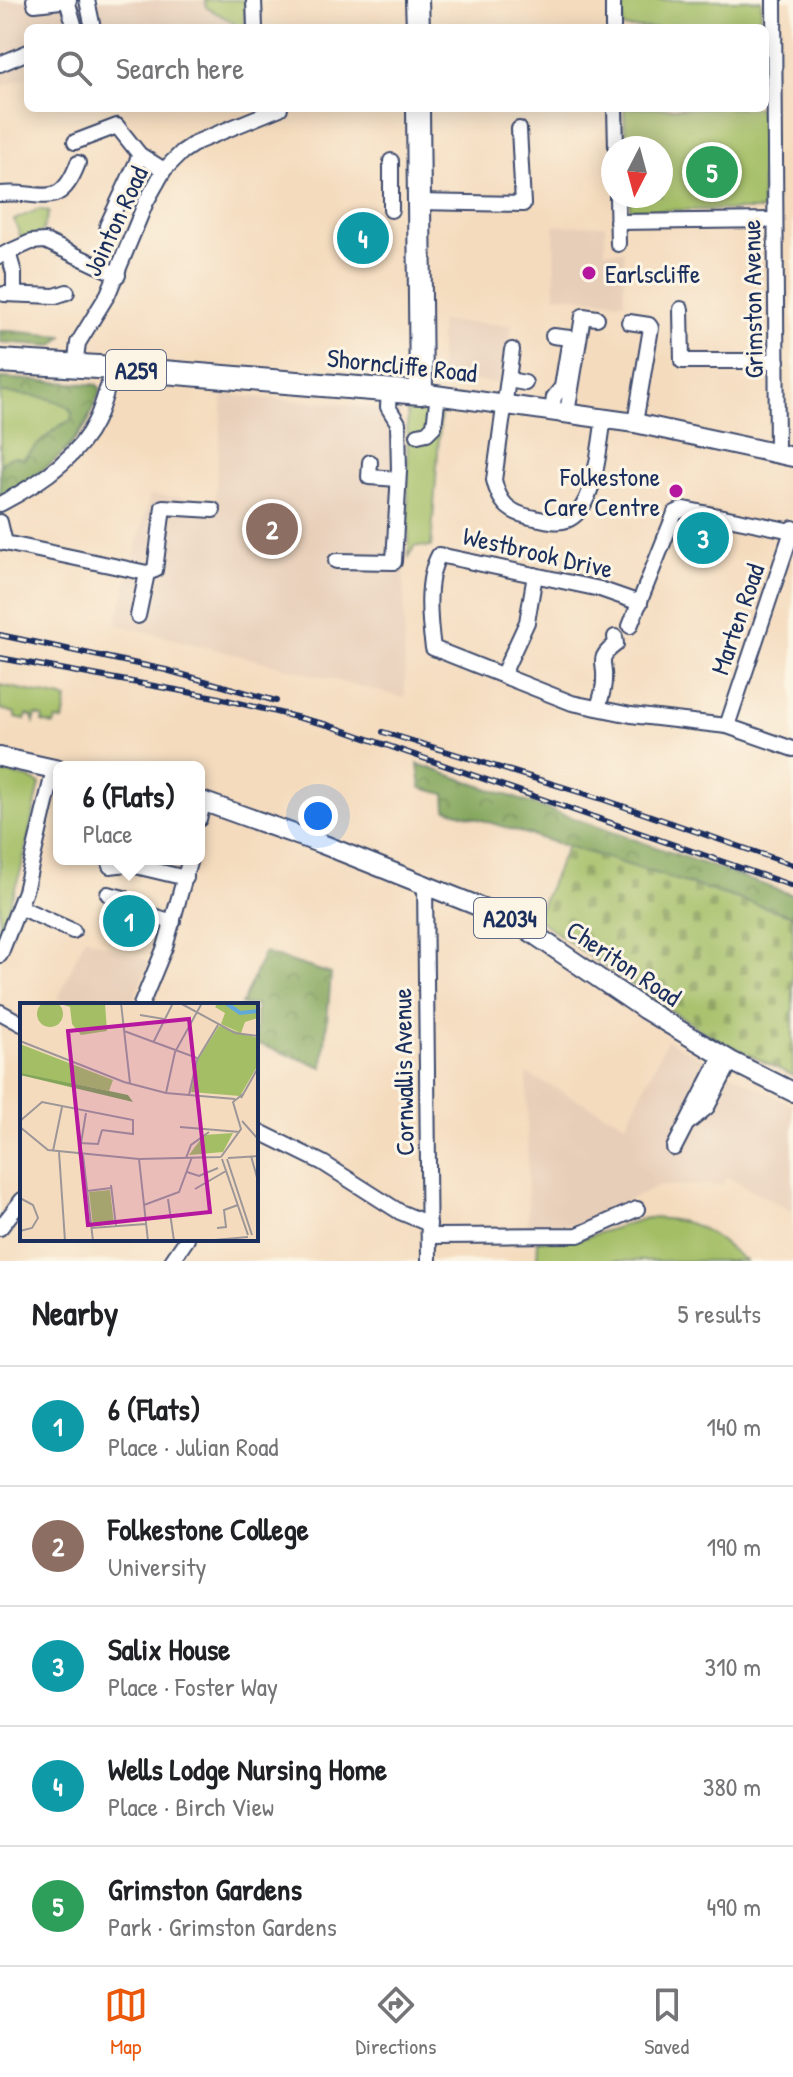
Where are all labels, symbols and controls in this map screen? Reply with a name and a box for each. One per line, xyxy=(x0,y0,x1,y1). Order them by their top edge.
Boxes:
search box xyxy=(24,24,769,112)
icon: search xyxy=(52,46,96,90)
text: Search here xyxy=(116,48,244,88)
north arrow xyxy=(601,136,673,208)
pin: 5 xyxy=(686,142,738,202)
street label: Jointon Road xyxy=(74,160,156,282)
pin: 4 xyxy=(337,208,389,268)
street label: Grimston Avenue xyxy=(733,219,771,379)
place label: Earlscliffe xyxy=(605,256,700,291)
marker: Earlscliffe xyxy=(580,264,598,282)
street label: Shorncliffe Road xyxy=(325,340,479,390)
road number: A259 xyxy=(106,350,166,390)
place label: Folkestone Care Centre xyxy=(544,459,660,524)
marker: Folkestone Care Centre xyxy=(667,482,685,500)
pin: 2 xyxy=(246,499,298,559)
pin: 3 xyxy=(677,508,729,568)
street label: Westbrook Drive xyxy=(460,518,616,586)
street label: Marten Road xyxy=(702,559,772,679)
popup xyxy=(53,761,205,865)
text: 6 (Flats) xyxy=(83,776,175,816)
your location xyxy=(298,796,338,836)
text: Place xyxy=(83,816,133,851)
pin: 1 xyxy=(103,891,155,951)
road number: A2034 xyxy=(474,898,546,938)
street label: Cheriton Road xyxy=(560,912,688,1014)
street label: Cornwallis Avenue xyxy=(384,988,422,1156)
inset map xyxy=(20,1003,258,1241)
text: Nearby xyxy=(32,1290,118,1336)
text: 5 results xyxy=(677,1296,761,1331)
text: 6 (Flats) xyxy=(108,1389,201,1429)
text: 1 xyxy=(53,1409,63,1444)
text: 140 m xyxy=(707,1409,761,1444)
text: Place · Julian Road xyxy=(108,1429,279,1464)
text: Folkestone College xyxy=(108,1509,309,1549)
text: 2 xyxy=(52,1529,64,1564)
text: 190 m xyxy=(707,1529,761,1564)
text: University xyxy=(108,1549,206,1584)
text: Salix House xyxy=(108,1629,230,1669)
text: 3 xyxy=(52,1649,64,1684)
text: 310 m xyxy=(705,1649,761,1684)
text: Place · Foster Way xyxy=(108,1669,278,1704)
text: Wells Lodge Nursing Home xyxy=(108,1749,387,1789)
text: 4 xyxy=(53,1769,63,1804)
text: 380 m xyxy=(703,1769,761,1804)
text: Place · Birch View xyxy=(108,1789,274,1824)
text: Grimston Gardens xyxy=(108,1869,302,1909)
text: 5 xyxy=(53,1889,64,1924)
text: 490 m xyxy=(706,1889,761,1924)
text: Park · Grimston Gardens xyxy=(108,1909,337,1944)
tab: Map xyxy=(104,1983,148,2061)
tab: Directions xyxy=(356,1983,437,2061)
tab: Saved xyxy=(644,1983,689,2061)

